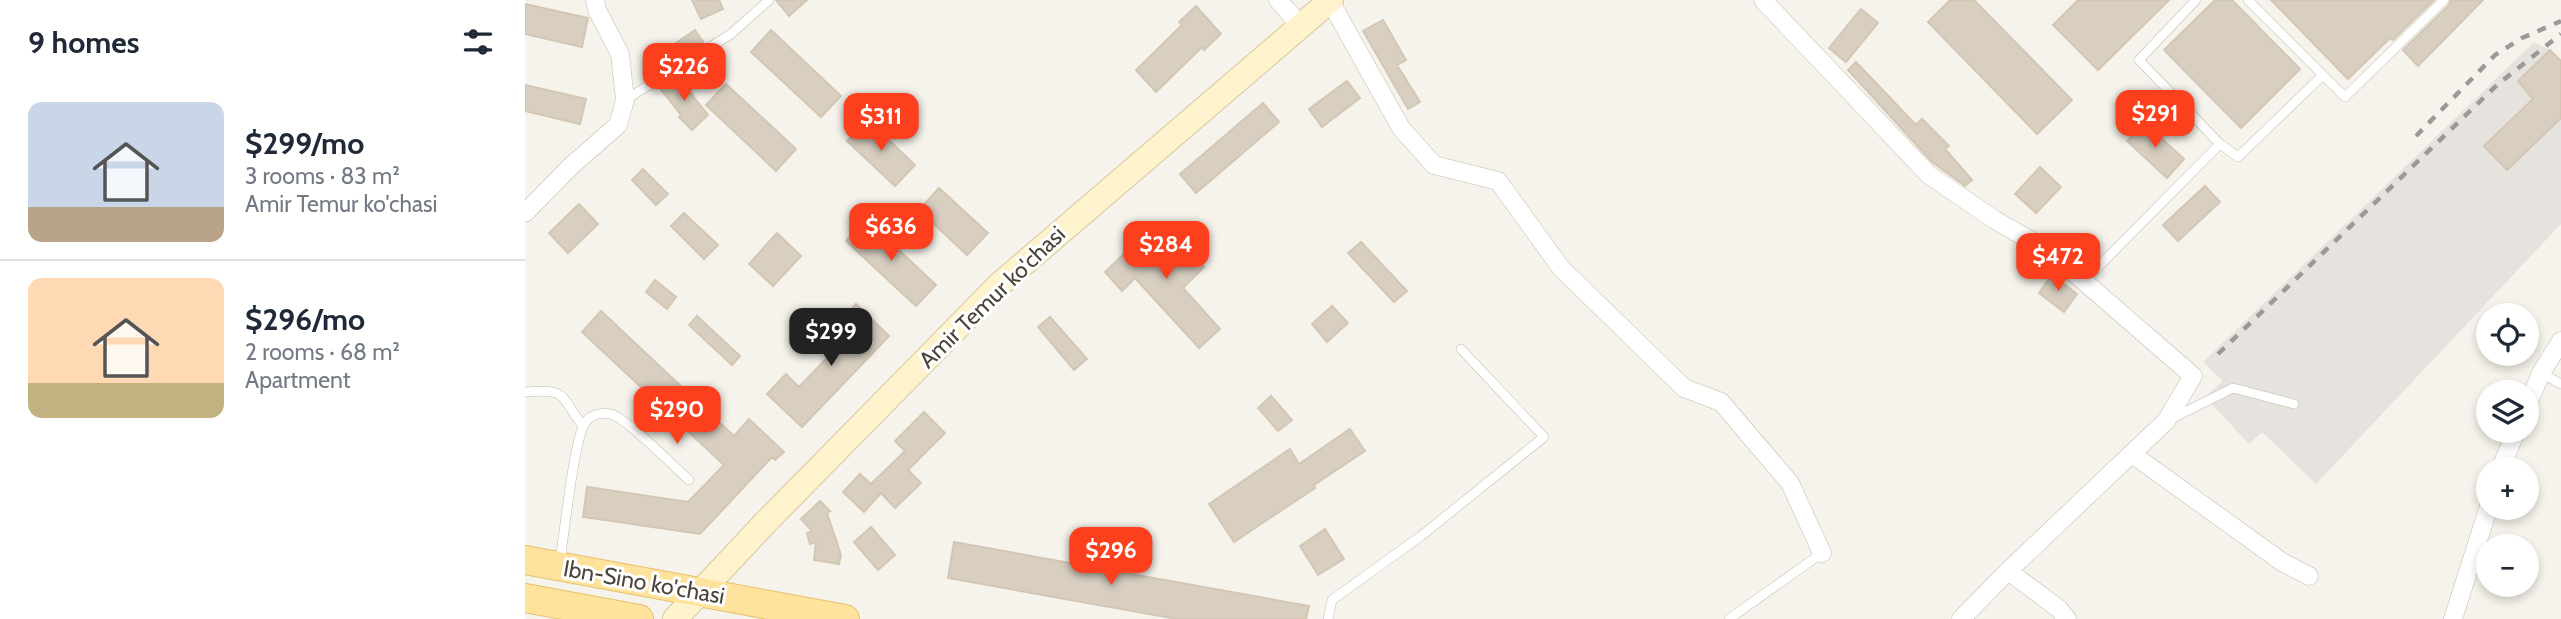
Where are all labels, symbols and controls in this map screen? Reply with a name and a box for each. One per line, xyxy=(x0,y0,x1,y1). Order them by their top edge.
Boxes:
icon: filters xyxy=(459,23,497,61)
text: 9 homes xyxy=(28,24,139,61)
pin: $226 xyxy=(643,43,725,103)
text: $226 xyxy=(659,52,709,80)
pin: $291 xyxy=(2114,90,2196,150)
pin: $311 xyxy=(840,94,922,153)
text: $291 xyxy=(2132,99,2178,127)
text: $311 xyxy=(860,102,902,130)
text: $299/mo xyxy=(245,125,364,162)
icon: home xyxy=(84,130,168,214)
text: 3 rooms · 83 m² xyxy=(245,162,400,190)
text: Amir Temur ko'chasi xyxy=(245,190,437,218)
pin: $636 xyxy=(850,204,932,263)
text: $636 xyxy=(865,212,917,240)
street label: Amir Temur ko'chasi xyxy=(913,220,1071,374)
pin: $284 xyxy=(1125,222,1207,281)
text: $284 xyxy=(1139,230,1193,258)
pin: $472 xyxy=(2017,233,2099,293)
text: $472 xyxy=(2032,242,2084,270)
text: $296/mo xyxy=(245,301,365,338)
map controls xyxy=(2476,303,2539,597)
button: locate xyxy=(2476,303,2539,366)
icon: home xyxy=(84,306,168,390)
pin: $299 xyxy=(790,308,872,368)
text: $299 xyxy=(805,317,857,345)
text: 2 rooms · 68 m² xyxy=(245,338,400,366)
text: Apartment xyxy=(245,366,350,394)
button: layers xyxy=(2476,380,2539,443)
pin: $290 xyxy=(636,386,718,446)
text: $290 xyxy=(650,395,704,423)
button: + xyxy=(2476,457,2539,520)
pin: $296 xyxy=(1070,528,1152,587)
button: − xyxy=(2476,534,2539,597)
text: $296 xyxy=(1085,536,1137,564)
street label: Ibn-Sino ko'chasi xyxy=(561,554,727,610)

